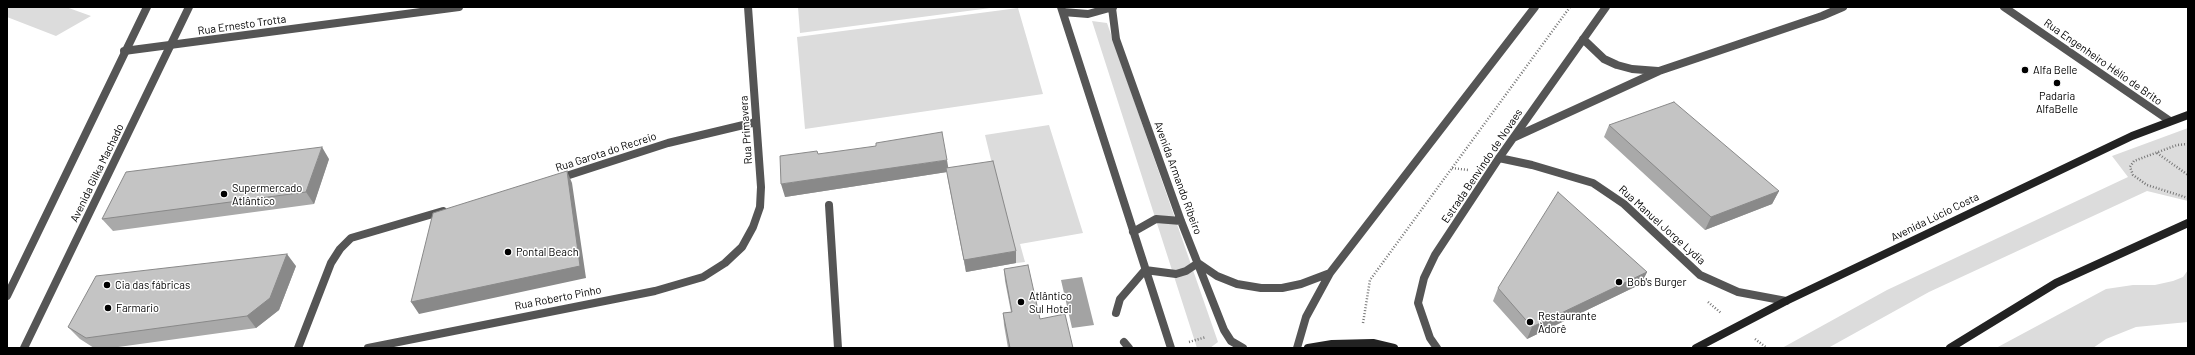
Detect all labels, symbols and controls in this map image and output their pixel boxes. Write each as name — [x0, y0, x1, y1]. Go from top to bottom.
street label: Rua Ernesto Trotta — [197, 12, 287, 38]
street label: Rua Engenheiro Hélio de Brito — [2041, 16, 2165, 108]
place label: Alfa Belle — [2033, 63, 2077, 77]
marker: Alfa Belle — [2020, 65, 2030, 75]
marker: Padaria AlfaBelle — [2052, 78, 2062, 88]
place label: Padaria AlfaBelle — [2036, 89, 2078, 115]
street label: Rua Primavera — [737, 95, 755, 165]
street label: Estrada Benvindo de Novaes — [1439, 106, 1525, 226]
street label: Avenida Armando Ribeiro — [1151, 120, 1205, 236]
street label: Avenida Gilka Machado — [67, 122, 127, 224]
street label: Rua Garota do Recreio — [554, 129, 658, 175]
place label: Supermercado Atlântico — [232, 181, 302, 207]
street label: Rua Manuel Jorge Lydia — [1616, 183, 1708, 267]
marker: Supermercado Atlântico — [219, 189, 229, 199]
street label: Avenida Lúcio Costa — [1889, 190, 1981, 244]
place label: Pontal Beach — [516, 245, 579, 259]
marker: Pontal Beach — [503, 247, 513, 257]
place label: Bob's Burger — [1627, 275, 1686, 289]
marker: Bob's Burger — [1614, 277, 1624, 287]
place label: Cia das fábricas — [115, 278, 190, 292]
marker: Cia das fábricas — [102, 280, 112, 290]
street label: Rua Roberto Pinho — [513, 283, 603, 313]
place label: Atlântico Sul Hotel — [1029, 289, 1072, 315]
marker: Atlântico Sul Hotel — [1016, 297, 1026, 307]
place label: Farmario — [116, 301, 159, 315]
marker: Farmario — [103, 303, 113, 313]
place label: Restaurante Àdorê — [1538, 309, 1596, 335]
marker: Restaurante Àdorê — [1525, 317, 1535, 327]

